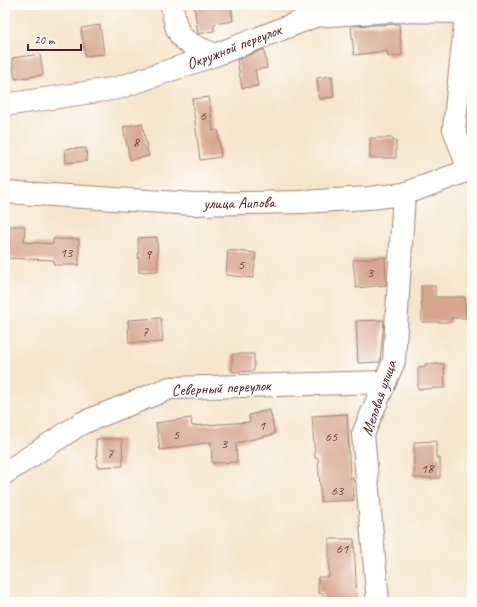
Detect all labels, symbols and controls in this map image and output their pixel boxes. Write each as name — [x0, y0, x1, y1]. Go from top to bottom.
street label: Окружной переулок — [184, 19, 286, 74]
scale bar — [28, 26, 81, 52]
text: 20 m — [34, 32, 56, 48]
house number: 6 — [200, 107, 207, 124]
house number: 8 — [133, 134, 141, 151]
street label: улица Аипова — [202, 192, 276, 214]
house number: 13 — [60, 244, 74, 261]
house number: 9 — [145, 246, 153, 263]
house number: 5 — [238, 256, 245, 273]
house number: 3 — [367, 264, 375, 281]
house number: 7 — [142, 323, 149, 340]
street label: Меловая улица — [357, 357, 402, 438]
street label: Северный переулок — [171, 375, 273, 401]
house number: 1 — [259, 417, 266, 434]
house number: 5 — [173, 426, 180, 443]
house number: 65 — [325, 428, 338, 445]
house number: 3 — [221, 435, 229, 452]
house number: 7 — [107, 445, 114, 462]
house number: 18 — [421, 460, 435, 477]
house number: 63 — [331, 482, 345, 499]
house number: 61 — [336, 540, 349, 557]

